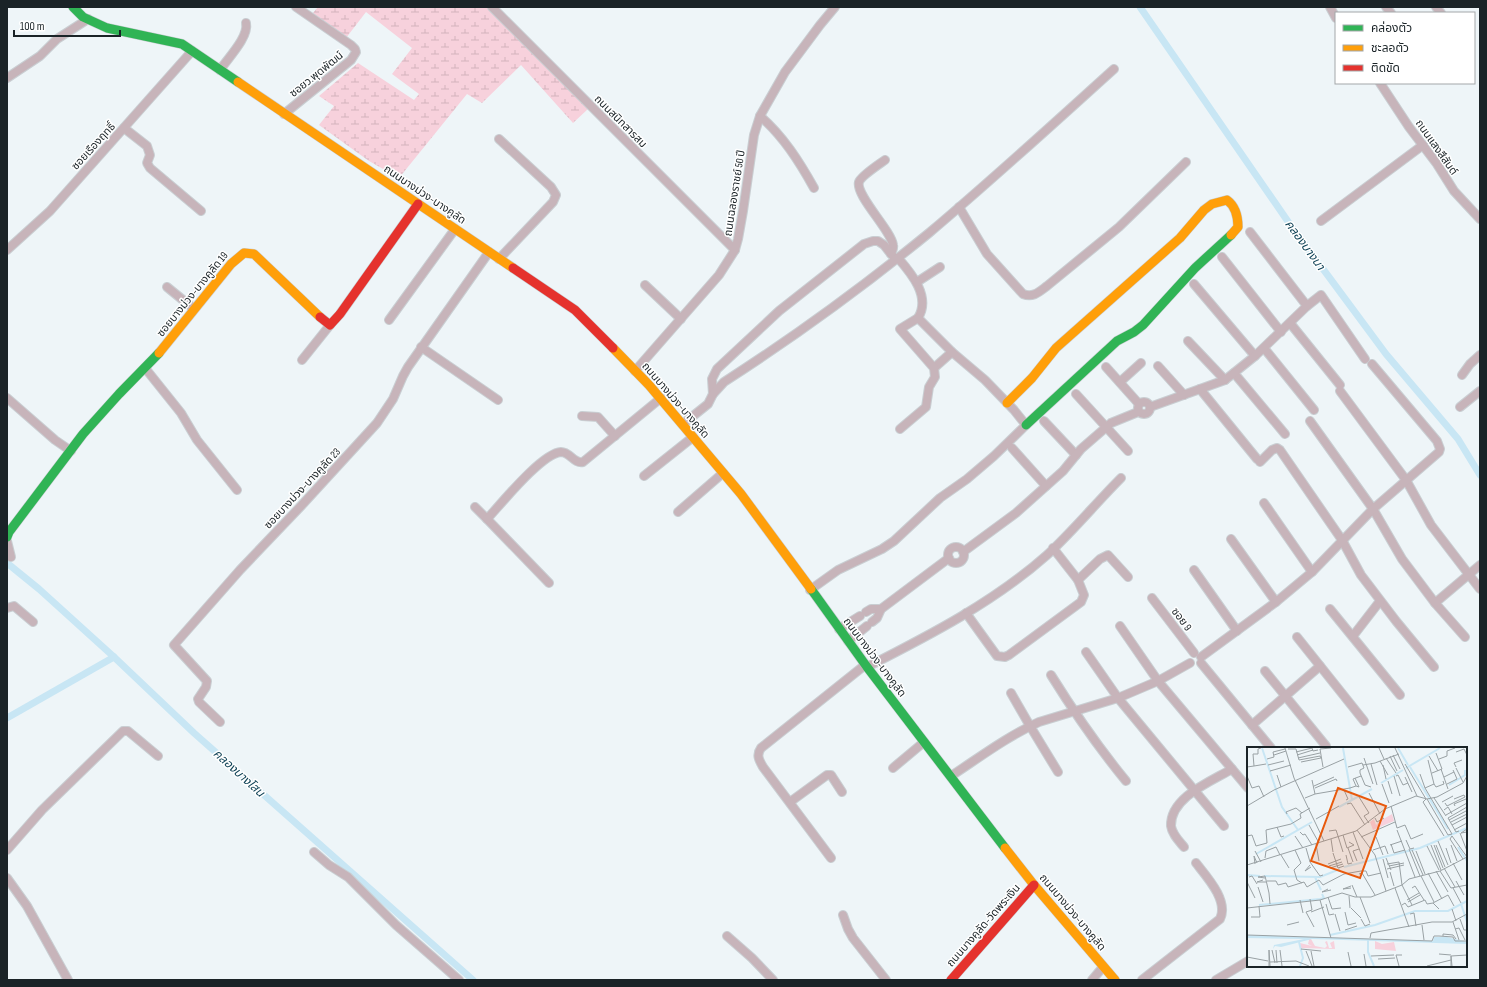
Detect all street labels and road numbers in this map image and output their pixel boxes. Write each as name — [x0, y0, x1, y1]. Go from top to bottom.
street label: ซอยว.พุดพัฒน์ — [287, 49, 346, 100]
street label: ถนนสนิทสารสม — [592, 92, 650, 150]
street label: ถนนแสงสีสันต์ — [1413, 117, 1460, 178]
street label: ซอยเรืองฤทธิ์ — [69, 120, 118, 173]
street label: ถนนฉลองราชย์ 50 ปี — [721, 149, 748, 237]
street label: ถนนบางม่วง-บางคูลัด — [381, 162, 468, 227]
street label: ซอยบางม่วง-บางคูลัด 19 — [154, 249, 231, 339]
street label: ถนนบางม่วง-บางคูลัด — [639, 360, 712, 441]
street label: ซอยบางม่วง-บางคูลัด 23 — [262, 445, 343, 531]
street label: ซอย 9 — [1169, 605, 1195, 634]
street label: ถนนบางม่วง-บางคูลัด — [840, 615, 909, 700]
street label: ถนนบางม่วง-บางคูลัด — [1037, 871, 1108, 953]
street label: ถนนบางคูลัด-วัดพระเงิน — [944, 881, 1023, 969]

